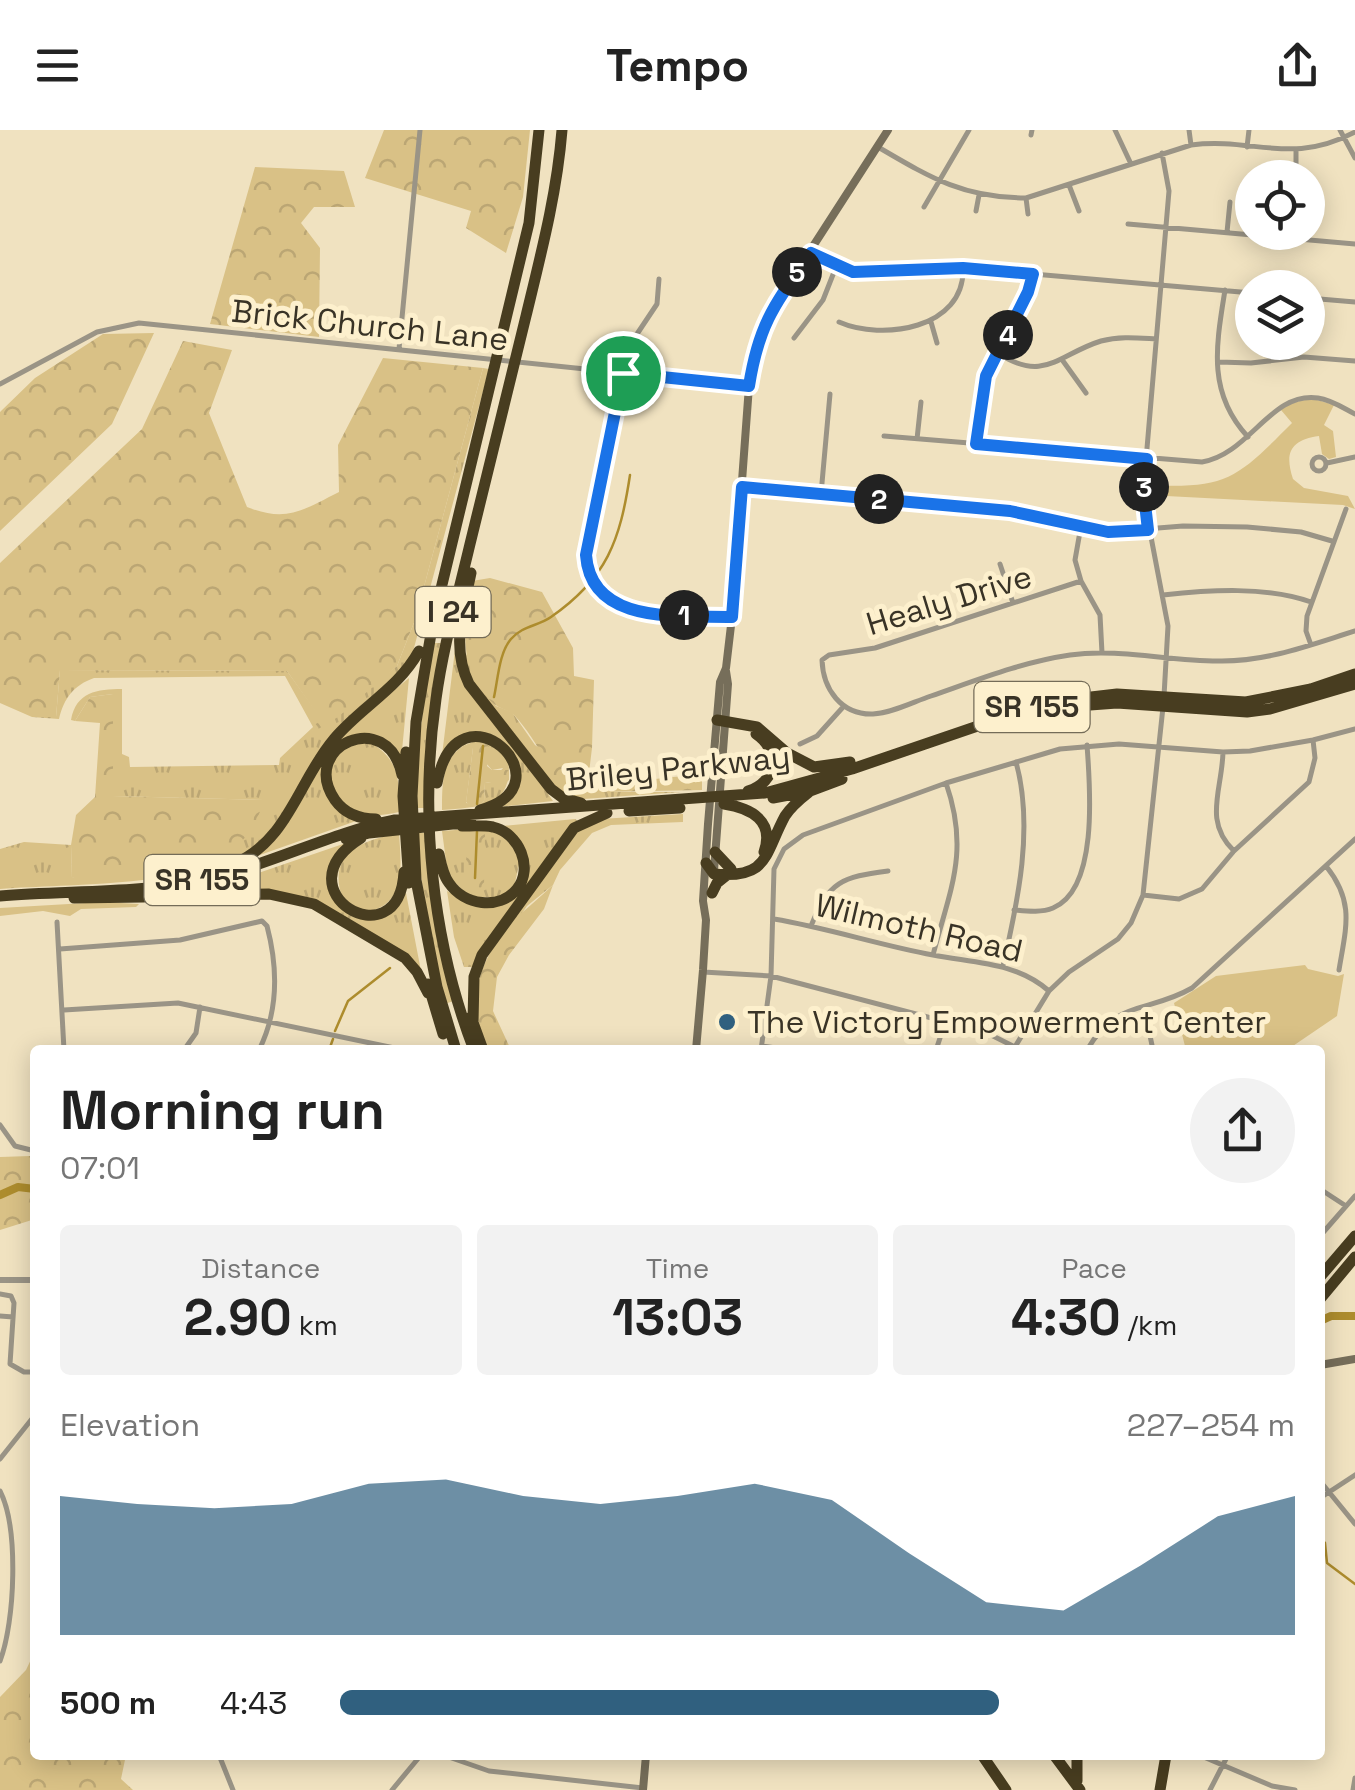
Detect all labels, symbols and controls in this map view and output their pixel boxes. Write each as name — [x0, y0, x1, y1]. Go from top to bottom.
text: Tempo — [606, 37, 749, 94]
icon: menu — [30, 38, 85, 93]
icon: share — [1270, 38, 1325, 93]
map controls — [1235, 160, 1325, 360]
button: locate — [1235, 160, 1325, 250]
pin: 5 — [772, 247, 822, 297]
text: 5 — [789, 254, 805, 290]
button: layers — [1235, 270, 1325, 360]
street label: Brick Church Lane — [230, 291, 510, 359]
pin: 4 — [983, 310, 1033, 360]
text: 4 — [999, 317, 1017, 353]
pin — [581, 331, 666, 416]
icon: arrive — [596, 346, 651, 401]
pin: 3 — [1119, 462, 1169, 512]
text: 3 — [1135, 469, 1153, 505]
pin: 2 — [854, 474, 904, 524]
text: 2 — [871, 481, 887, 517]
street label: Healy Drive — [862, 556, 1036, 644]
road number: I 24 — [416, 587, 490, 637]
pin: 1 — [659, 590, 709, 640]
text: 1 — [678, 597, 690, 633]
road number: SR 155 — [974, 682, 1090, 732]
street label: Briley Parkway — [564, 736, 792, 800]
road number: SR 155 — [144, 855, 260, 905]
street label: Wilmoth Road — [811, 885, 1027, 971]
place label: The Victory Empowerment Center — [747, 1002, 1266, 1042]
marker: The Victory Empowerment Center — [716, 1011, 738, 1033]
text: Morning run — [60, 1075, 385, 1145]
button: share — [1190, 1078, 1295, 1183]
text: 07:01 — [60, 1148, 140, 1188]
text: Distance — [201, 1250, 320, 1286]
text: Time — [646, 1250, 709, 1286]
text: Pace — [1061, 1250, 1127, 1286]
text: 2.90 — [184, 1286, 292, 1350]
text: 13:03 — [612, 1286, 743, 1350]
text: 4:30 — [1011, 1286, 1121, 1350]
text: km — [292, 1307, 338, 1343]
text: /km — [1121, 1307, 1177, 1343]
text: Elevation — [60, 1405, 200, 1445]
text: 227–254 m — [1127, 1405, 1295, 1445]
text: 500 m — [60, 1683, 156, 1723]
text: 4:43 — [220, 1683, 287, 1723]

